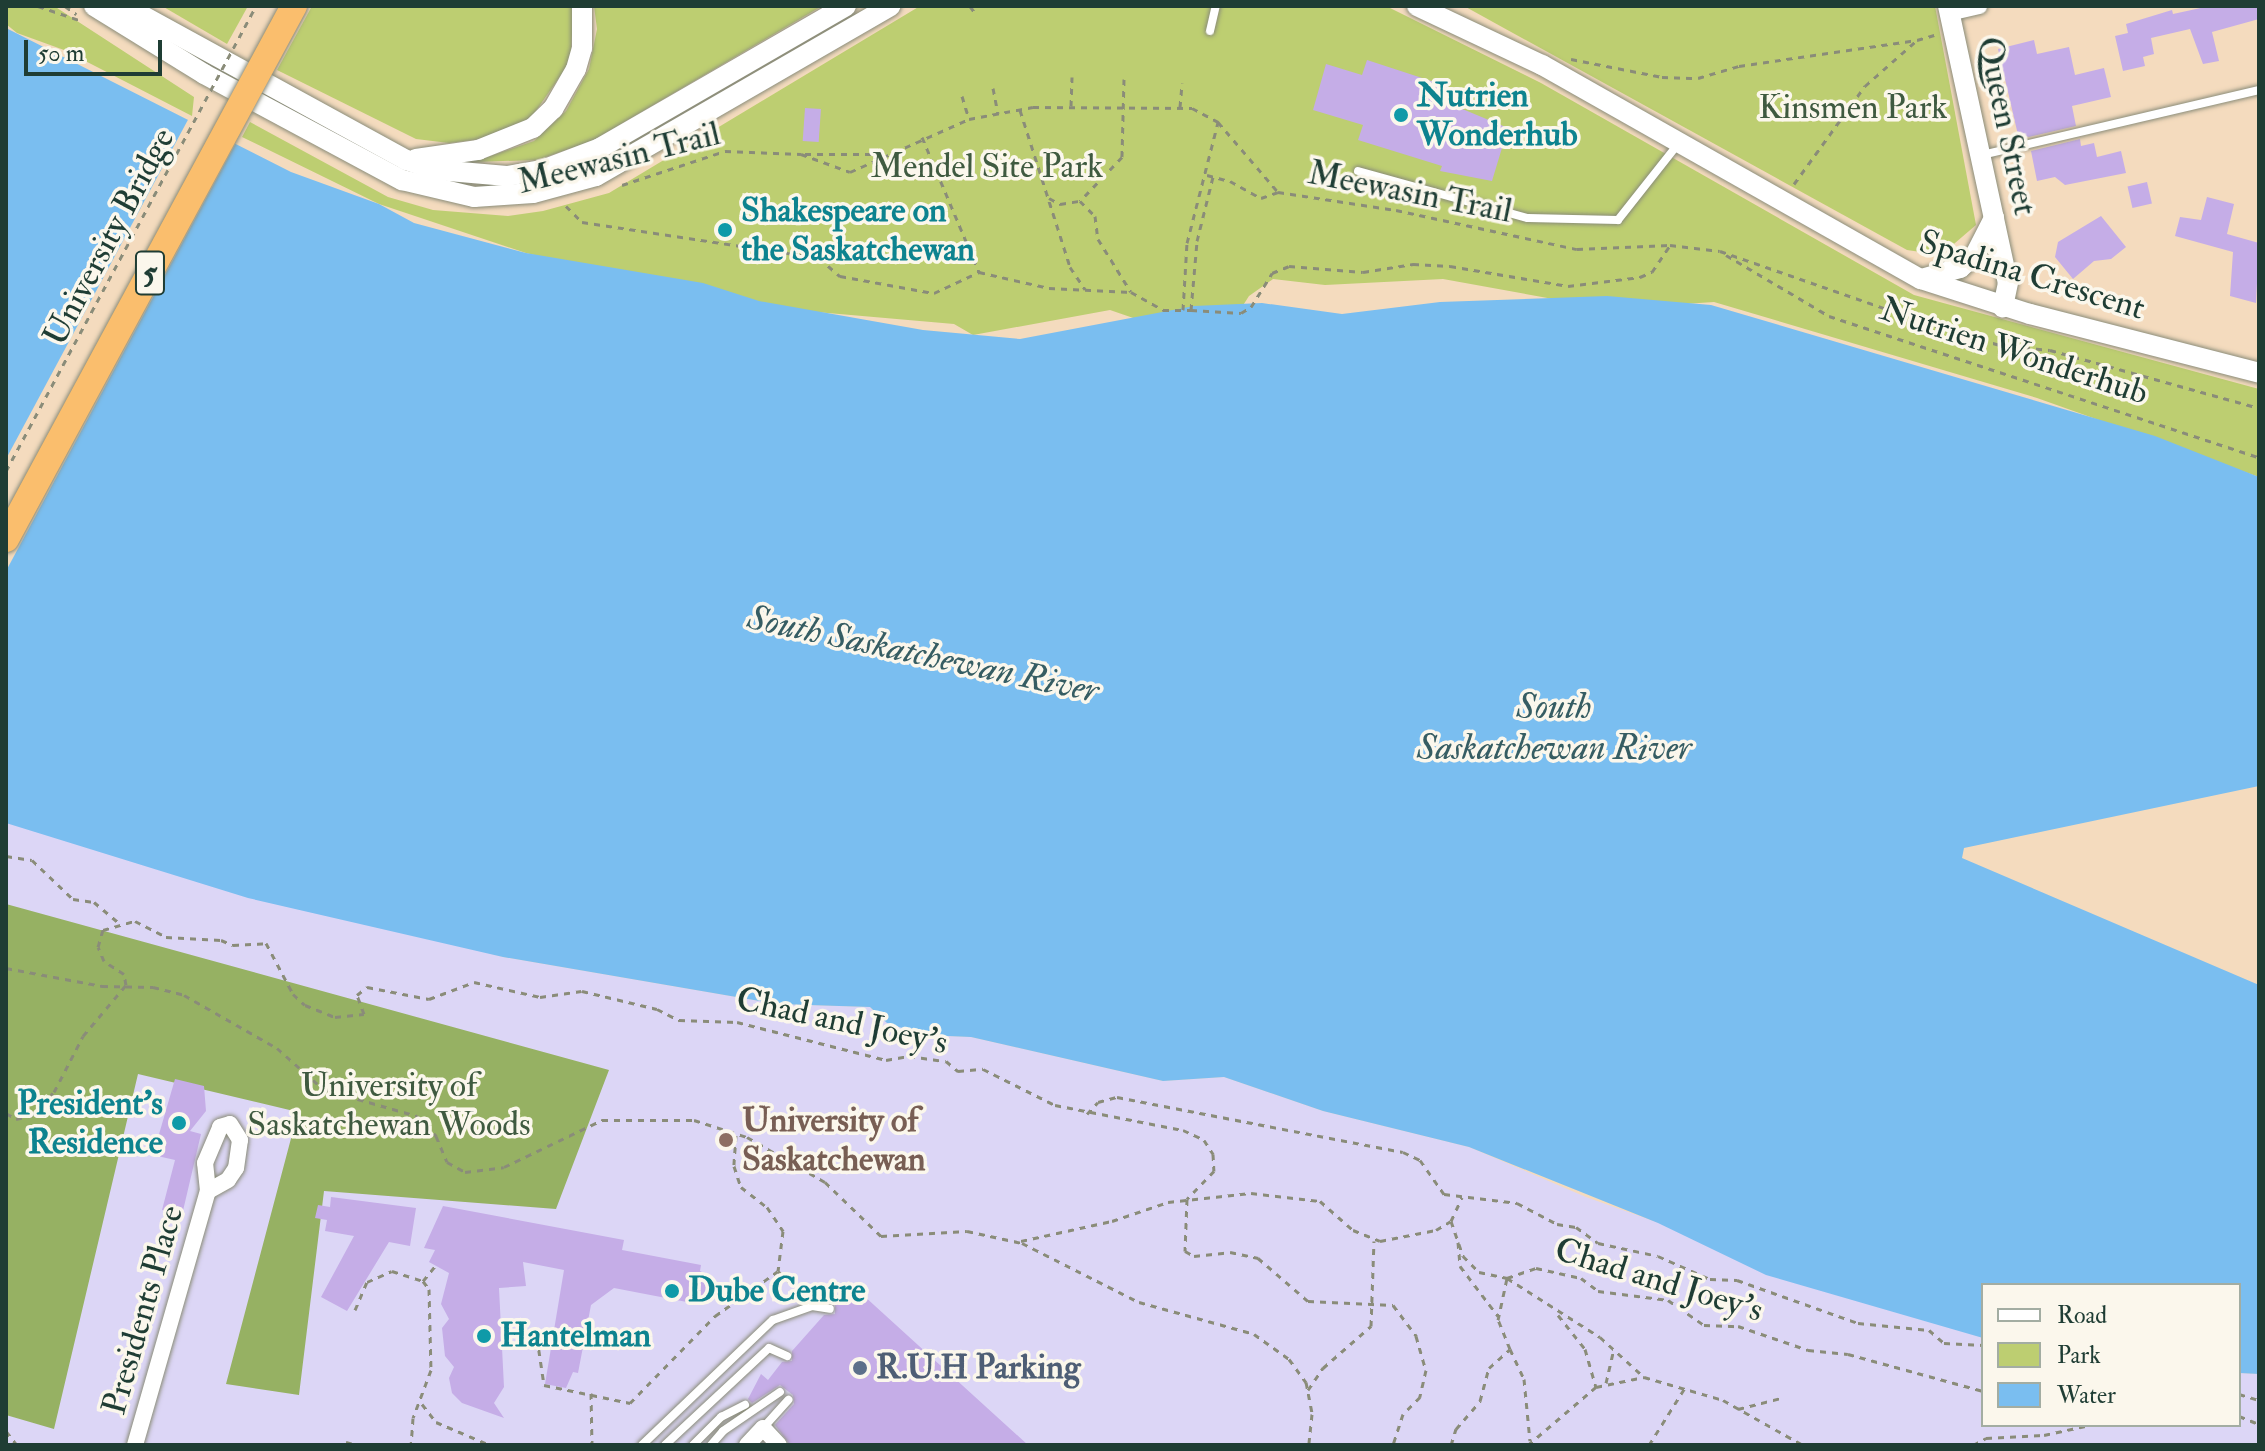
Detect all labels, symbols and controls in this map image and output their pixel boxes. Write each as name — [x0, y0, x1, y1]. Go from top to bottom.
scale bar — [28, 24, 166, 74]
street label: Queen Street — [1968, 33, 2046, 219]
text: 50 m — [38, 38, 84, 69]
place label: Nutrien Wonderhub — [1417, 75, 1578, 154]
park label: Kinsmen Park — [1758, 88, 1948, 128]
marker: Nutrien Wonderhub — [1392, 106, 1410, 124]
street label: Meewasin Trail — [514, 113, 724, 203]
street label: University Bridge — [35, 121, 183, 353]
park label: Mendel Site Park — [871, 147, 1103, 187]
street label: Meewasin Trail — [1305, 152, 1515, 232]
place label: Shakespeare on the Saskatchewan — [741, 190, 975, 270]
marker: Shakespeare on the Saskatchewan — [716, 221, 734, 239]
street label: Spadina Crescent — [1914, 221, 2150, 329]
road number: 5 — [134, 245, 166, 301]
street label: Nutrien Wonderhub — [1875, 288, 2153, 414]
water label: South Saskatchewan River — [744, 596, 1102, 712]
water label: South Saskatchewan River — [1417, 684, 1691, 769]
street label: Chad and Joey's — [733, 979, 951, 1063]
park label: University of Saskatchewan Woods — [247, 1065, 531, 1144]
place label: President's Residence — [17, 1083, 163, 1162]
place label: University of Saskatchewan — [742, 1100, 926, 1180]
marker: President's Residence — [170, 1114, 188, 1132]
marker: University of Saskatchewan — [717, 1131, 735, 1149]
street label: Presidents Place — [94, 1201, 192, 1419]
street label: Chad and Joey's — [1550, 1229, 1768, 1331]
place label: Dube Centre — [688, 1271, 865, 1311]
marker: Dube Centre — [663, 1282, 681, 1300]
legend — [1981, 1283, 2241, 1427]
text: Road — [2057, 1300, 2107, 1331]
place label: Hantelman — [500, 1316, 651, 1356]
marker: Hantelman — [475, 1327, 493, 1345]
text: Park — [2057, 1340, 2101, 1371]
place label: R.U.H Parking — [876, 1348, 1080, 1388]
marker: R.U.H Parking — [851, 1359, 869, 1377]
text: Water — [2057, 1380, 2116, 1411]

